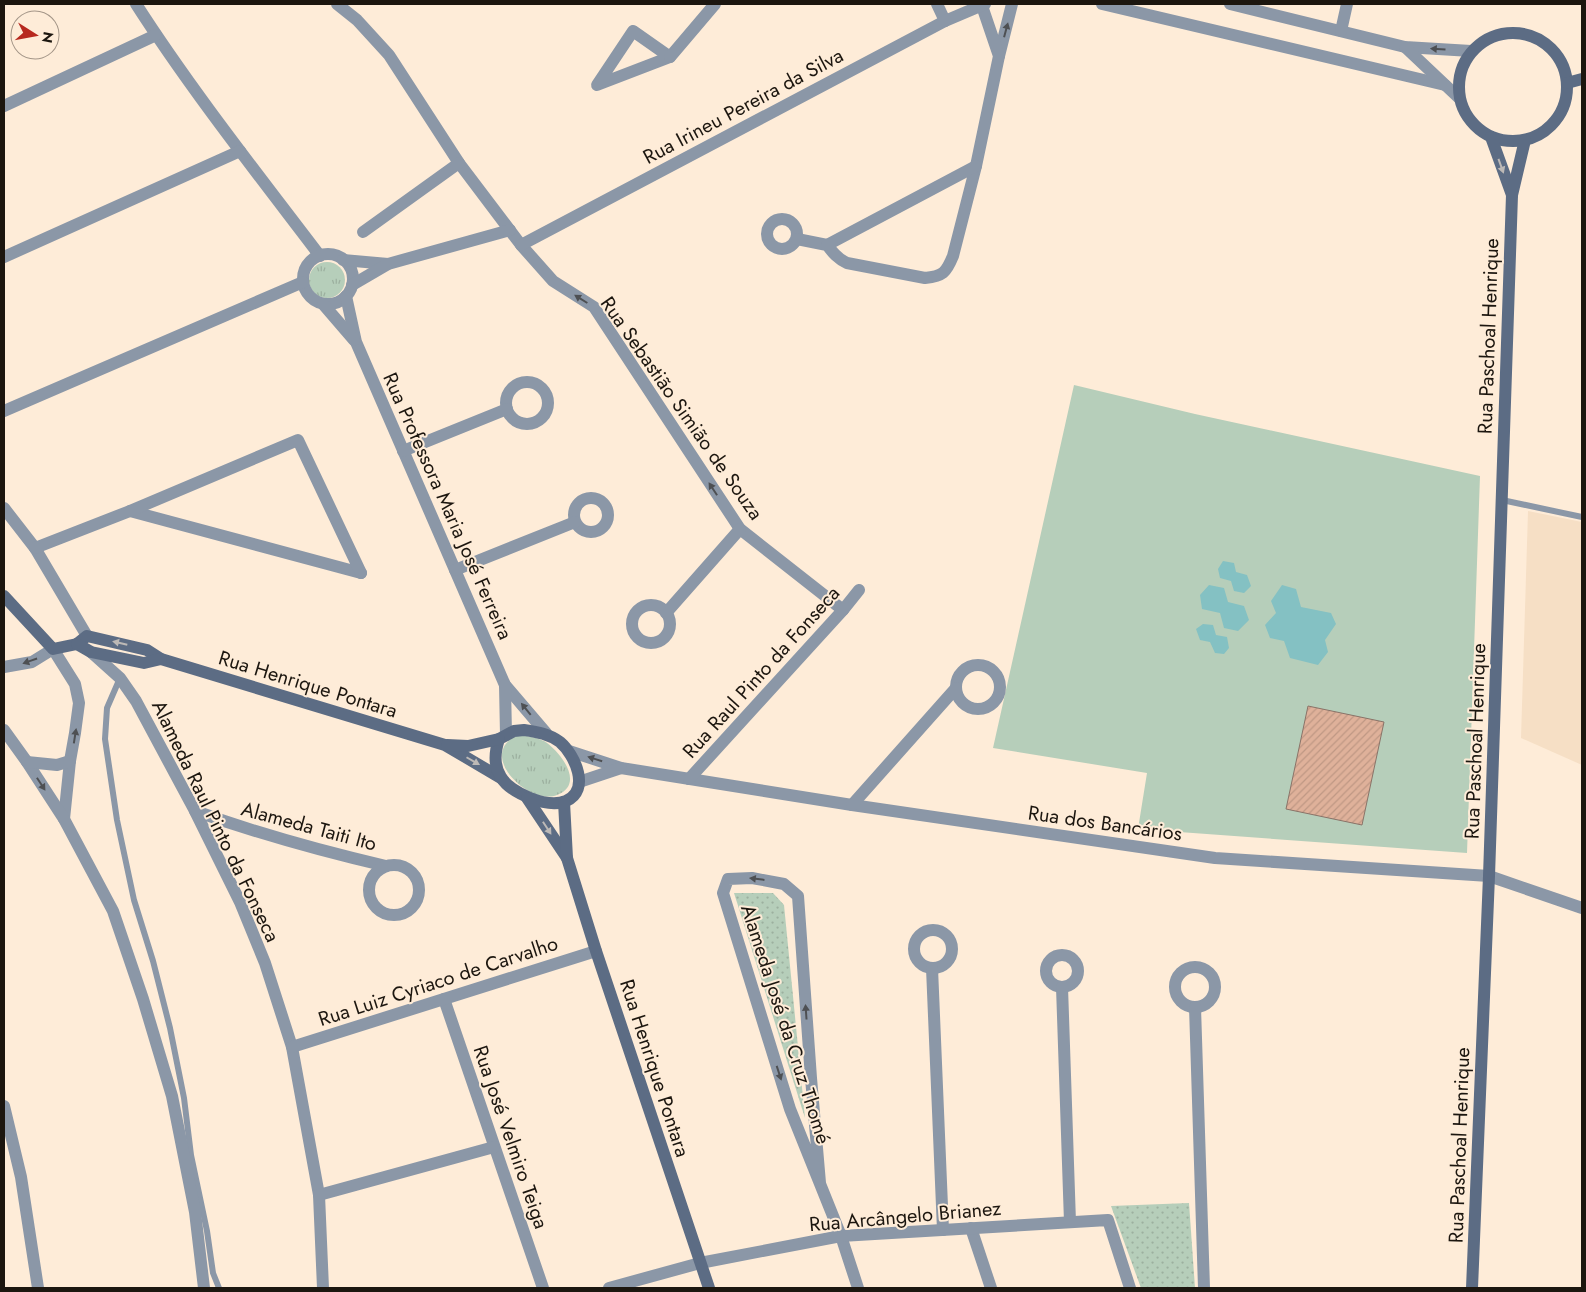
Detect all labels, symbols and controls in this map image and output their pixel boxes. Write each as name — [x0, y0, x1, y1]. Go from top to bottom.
north arrow — [10, 10, 60, 60]
one-way arrow — [1002, 22, 1010, 37]
text: N — [37, 30, 59, 45]
street label: Rua Irineu Pereira da Silva — [638, 41, 848, 172]
one-way arrow — [1430, 45, 1446, 53]
one-way arrow — [1497, 159, 1505, 174]
street label: Rua Paschoal Henrique — [1471, 238, 1506, 434]
street label: Rua Sebastião Simião de Souza — [593, 291, 770, 526]
one-way arrow — [575, 294, 588, 304]
street label: Rua Professora Maria José Ferreira — [375, 368, 520, 644]
one-way arrow — [709, 482, 718, 495]
street label: Rua Raul Pinto da Fonseca — [676, 580, 847, 765]
one-way arrow — [112, 639, 127, 647]
street label: Rua Paschoal Henrique — [1458, 643, 1493, 839]
street label: Rua Henrique Pontara — [215, 644, 401, 725]
one-way arrow — [22, 658, 37, 666]
street label: Alameda Raul Pinto da Fonseca — [144, 695, 287, 947]
one-way arrow — [520, 703, 531, 716]
one-way arrow — [71, 727, 79, 743]
one-way arrow — [587, 755, 602, 763]
one-way arrow — [466, 757, 479, 766]
one-way arrow — [37, 778, 46, 791]
street label: Alameda Taiti Ito — [238, 794, 380, 859]
street label: Rua dos Bancários — [1026, 798, 1184, 849]
one-way arrow — [542, 821, 552, 835]
one-way arrow — [749, 875, 765, 883]
street label: Alameda José da Cruz Thomé — [733, 901, 838, 1148]
street label: Rua Luiz Cyriaco de Carvalho — [315, 929, 562, 1034]
street label: Rua Henrique Pontara — [612, 976, 697, 1161]
one-way arrow — [802, 1004, 810, 1020]
street label: Rua José Velmiro Teiga — [466, 1042, 555, 1233]
street label: Rua Paschoal Henrique — [1442, 1047, 1477, 1243]
one-way arrow — [775, 1066, 783, 1081]
street label: Rua Arcângelo Brianez — [808, 1194, 1002, 1239]

